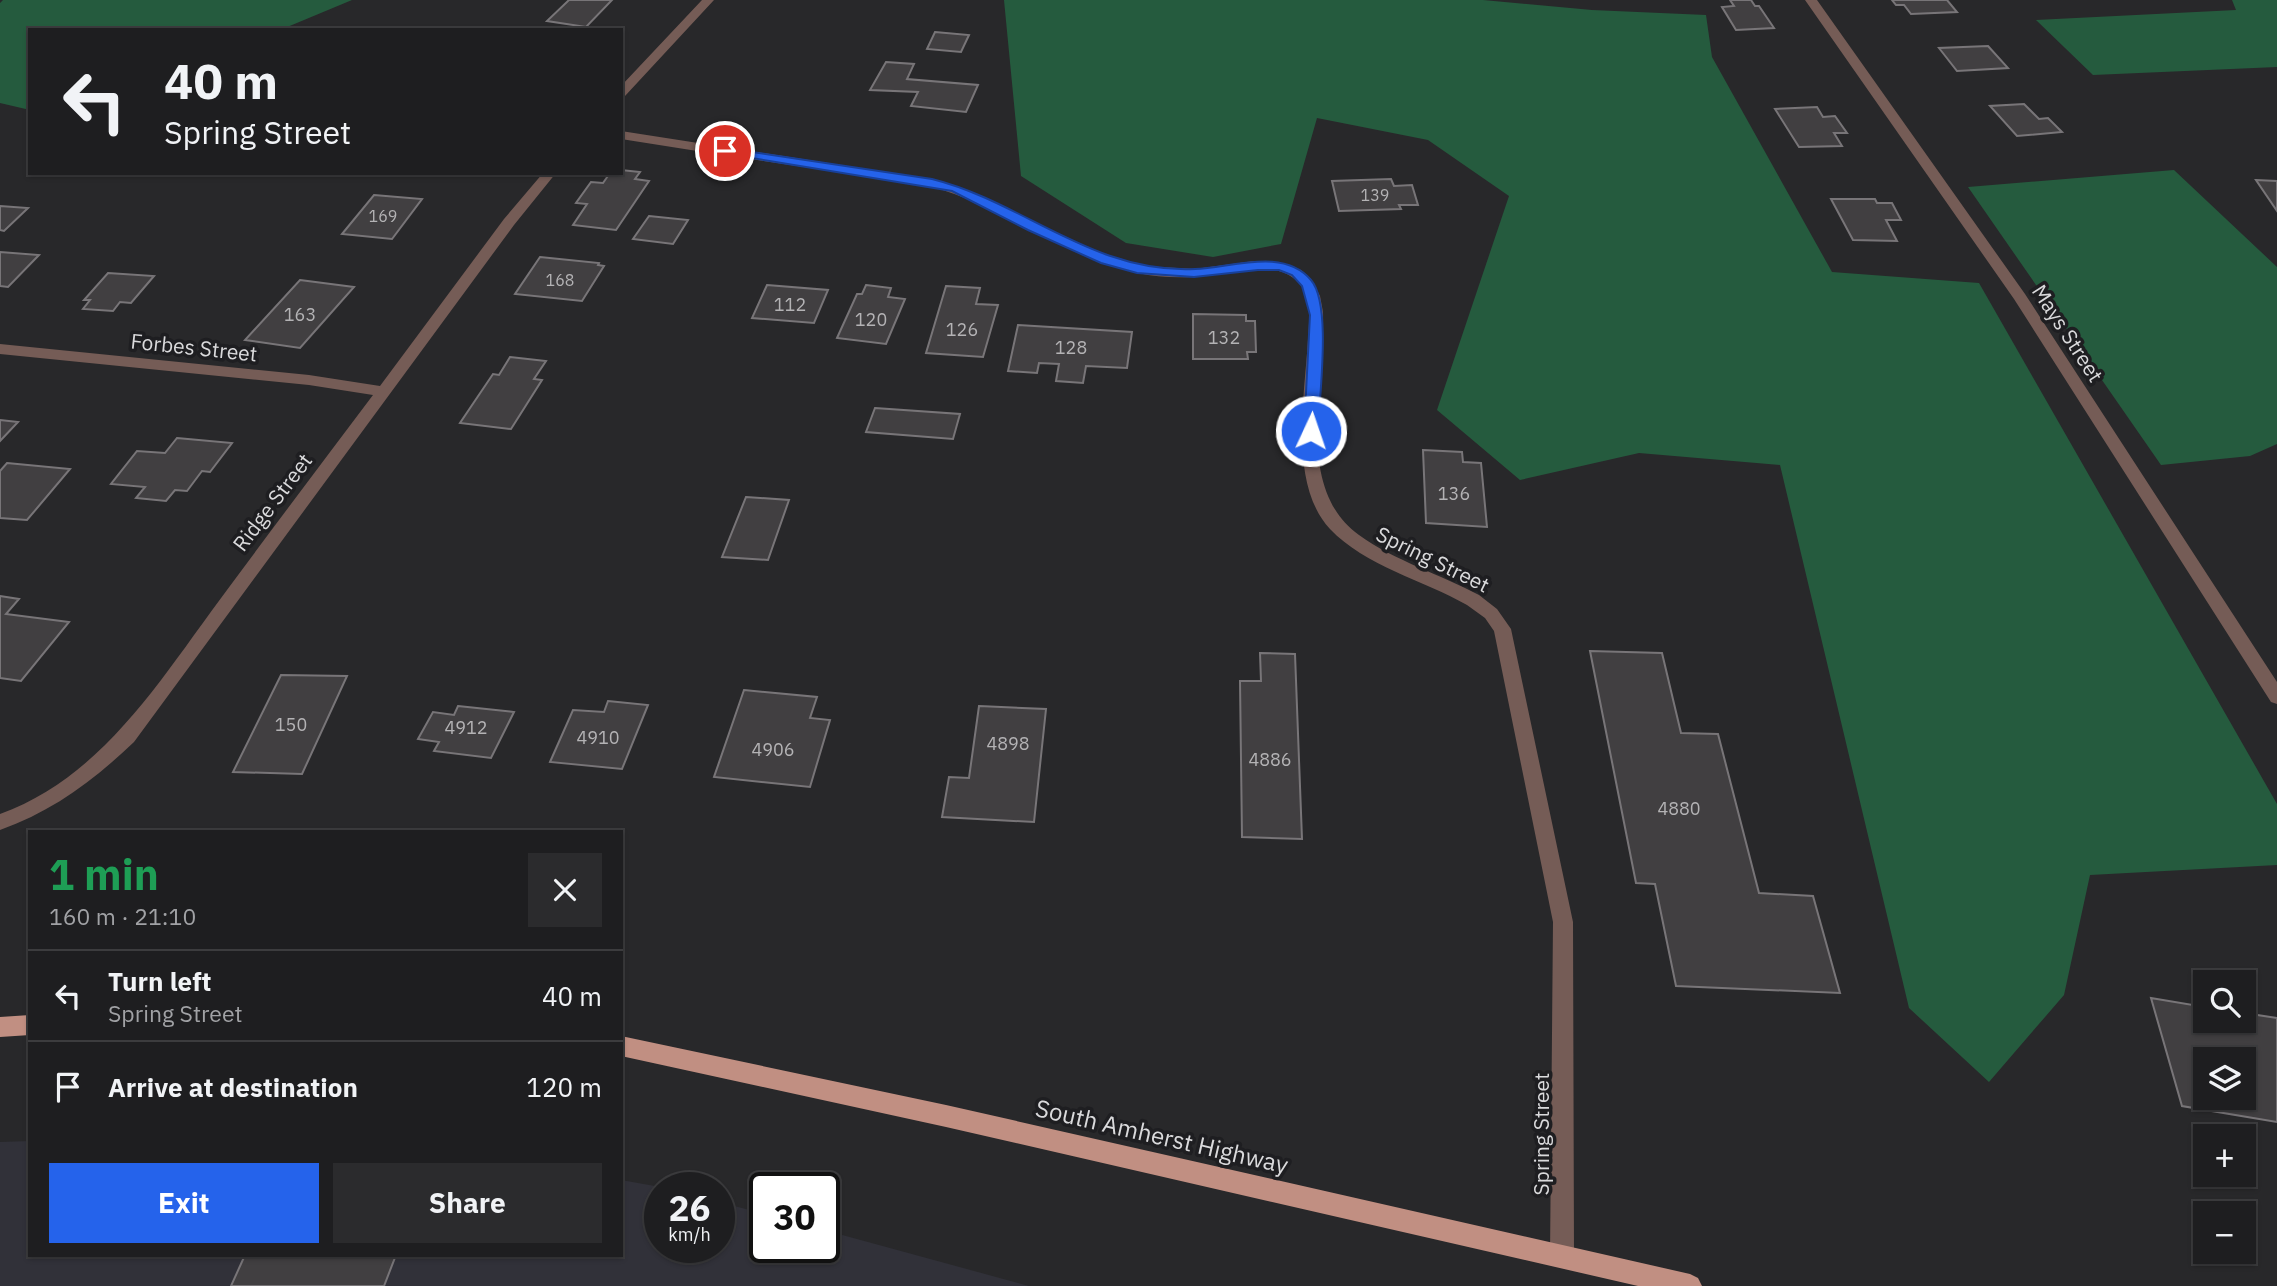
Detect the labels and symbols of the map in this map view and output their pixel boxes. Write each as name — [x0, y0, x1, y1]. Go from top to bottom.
pin — [695, 121, 755, 181]
house number: 139 — [1361, 185, 1389, 205]
house number: 169 — [369, 206, 397, 226]
house number: 168 — [546, 270, 574, 290]
street label: Mays Street — [2026, 279, 2110, 387]
house number: 112 — [774, 293, 806, 316]
house number: 163 — [284, 303, 316, 326]
house number: 120 — [855, 308, 887, 331]
house number: 126 — [946, 318, 978, 341]
street label: Forbes Street — [129, 326, 259, 368]
house number: 132 — [1208, 326, 1240, 349]
house number: 128 — [1055, 336, 1087, 359]
position arrow — [1274, 394, 1348, 468]
street label: Ridge Street — [226, 447, 318, 557]
house number: 136 — [1438, 482, 1470, 505]
street label: Spring Street — [1372, 519, 1494, 599]
house number: 150 — [275, 713, 307, 736]
house number: 4912 — [444, 716, 488, 739]
house number: 4910 — [576, 726, 620, 749]
house number: 4898 — [986, 732, 1030, 755]
house number: 4906 — [751, 738, 795, 761]
house number: 4886 — [1248, 748, 1292, 771]
house number: 4880 — [1657, 797, 1701, 820]
street label: Spring Street — [1527, 1073, 1555, 1195]
street label: South Amherst Highway — [1033, 1091, 1291, 1181]
speed limit sign: 30 — [749, 1172, 840, 1263]

